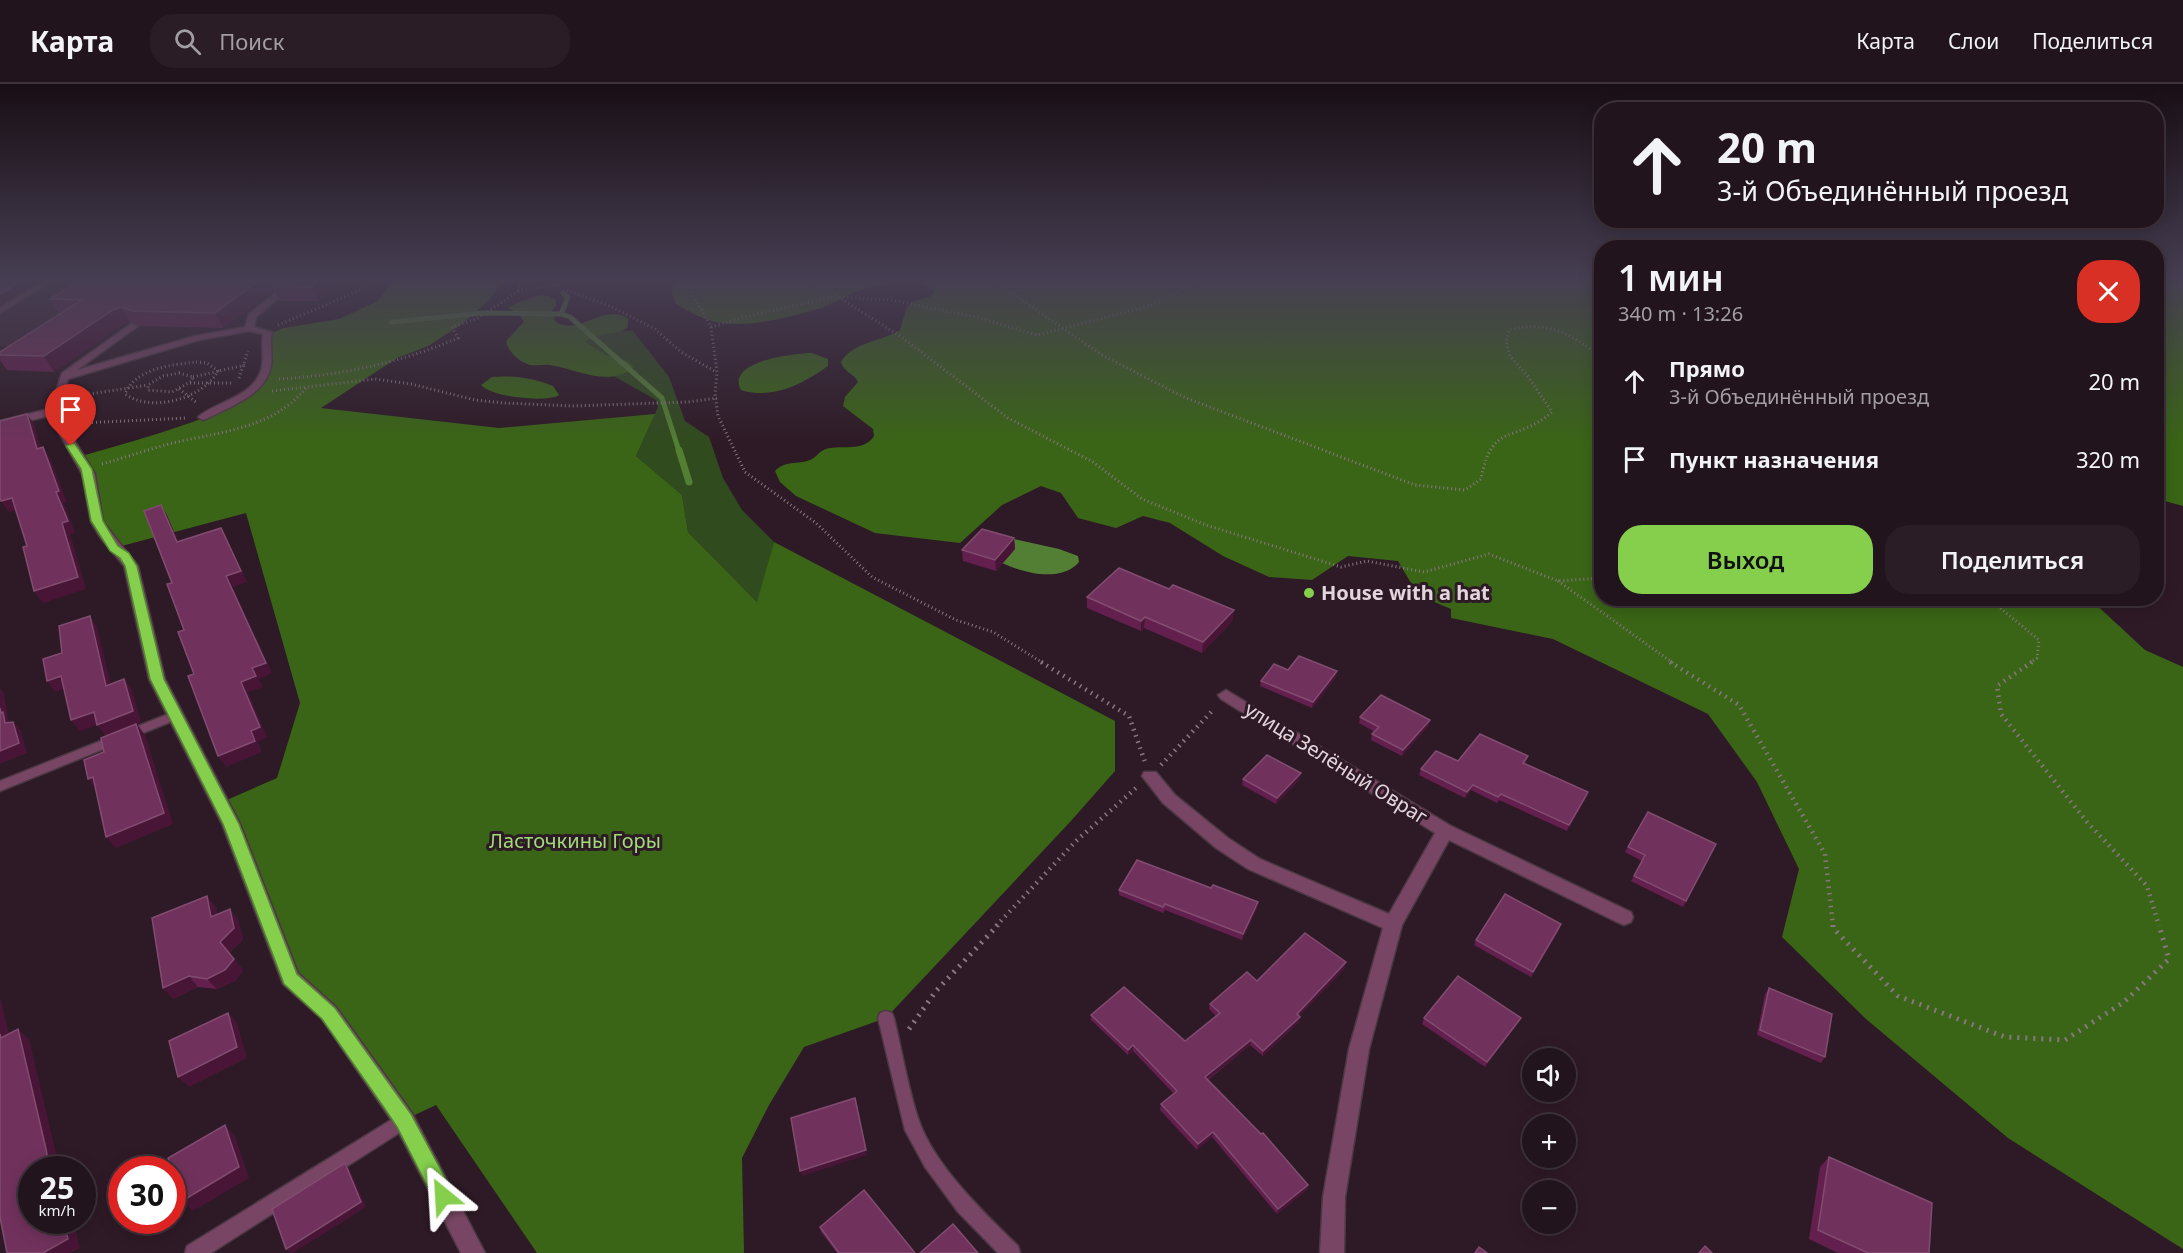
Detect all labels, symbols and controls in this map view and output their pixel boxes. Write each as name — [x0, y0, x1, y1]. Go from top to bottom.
search box — [150, 14, 570, 68]
text: Карта — [30, 22, 114, 60]
icon: search — [171, 25, 204, 58]
text: Поиск — [219, 26, 285, 56]
text: Карта — [1856, 27, 1915, 55]
text: Слои — [1948, 27, 1999, 55]
text: Поделиться — [2032, 27, 2153, 55]
text: 20 m — [1717, 118, 1817, 175]
icon: ahead — [1618, 126, 1696, 204]
text: 3-й Объединённый проезд — [1717, 172, 2068, 209]
text: 1 мин — [1618, 253, 1724, 302]
button: close — [2077, 260, 2140, 323]
text: 340 m · 13:26 — [1618, 300, 1743, 327]
text: Прямо — [1669, 353, 1745, 383]
icon: ahead — [1618, 365, 1651, 398]
text: 20 m — [2089, 366, 2140, 396]
text: 3-й Объединённый проезд — [1669, 383, 1929, 410]
pin — [45, 384, 96, 446]
icon: arrive — [54, 393, 87, 426]
icon: arrive — [1618, 443, 1651, 476]
text: Пункт назначения — [1669, 444, 1879, 474]
text: 320 m — [2076, 444, 2140, 474]
button: Выход — [1618, 525, 1873, 594]
button: Поделиться — [1885, 525, 2140, 594]
place label: House with a hat — [1321, 579, 1490, 606]
marker: House with a hat — [1302, 586, 1316, 600]
street label: улица Зелёный Овраг — [1240, 695, 1433, 830]
park label: Ласточкины Горы — [489, 827, 661, 854]
map controls — [1522, 1048, 1576, 1234]
button: sound — [1522, 1048, 1576, 1102]
button: + — [1522, 1114, 1576, 1168]
speed limit sign: 30 — [108, 1156, 186, 1234]
position arrow — [411, 1164, 475, 1228]
text: 25 — [40, 1167, 74, 1208]
button: − — [1522, 1180, 1576, 1234]
text: km/h — [39, 1200, 75, 1220]

